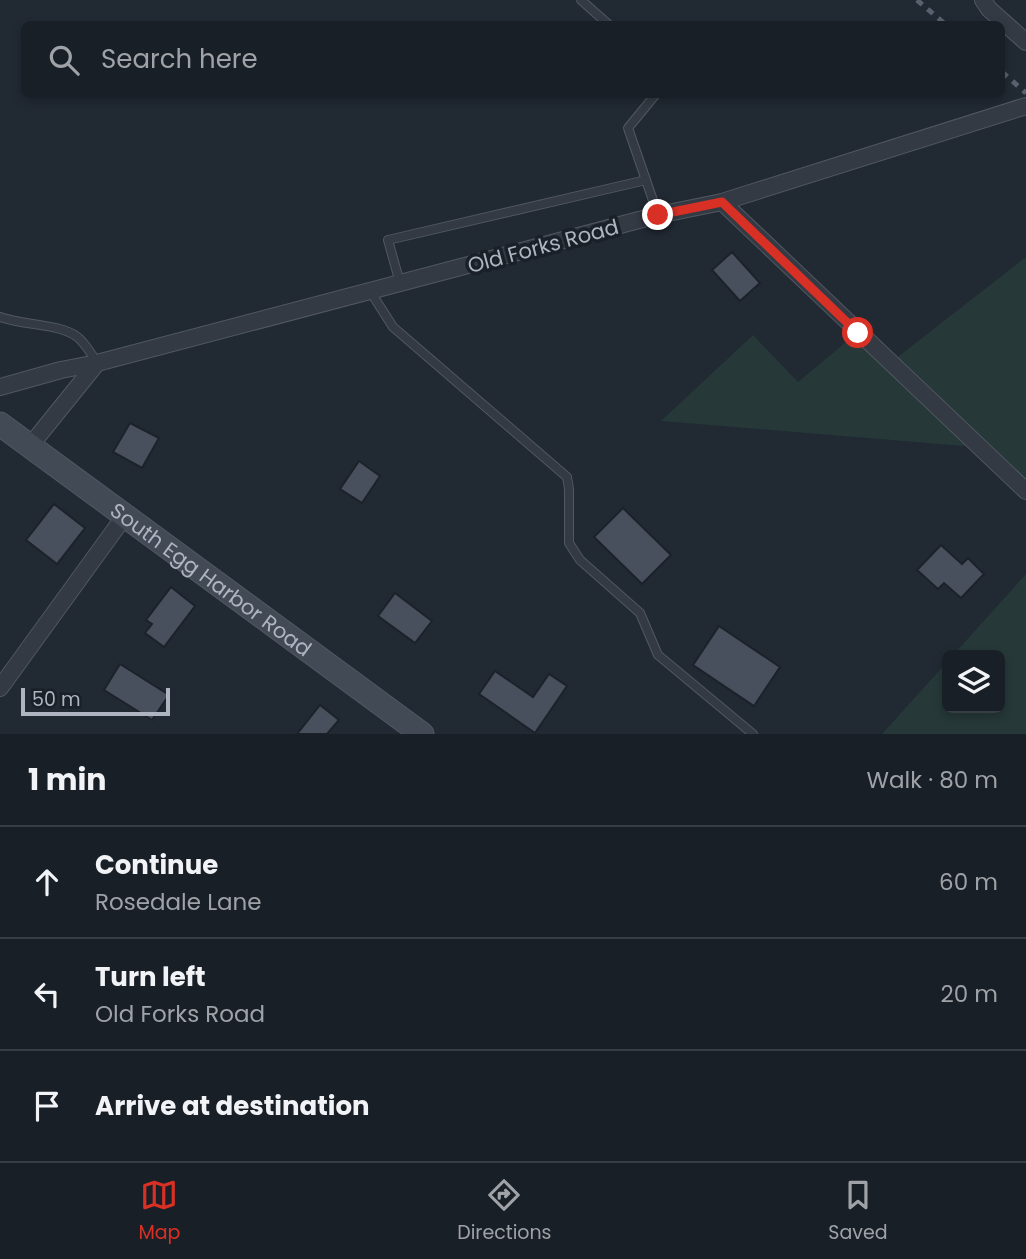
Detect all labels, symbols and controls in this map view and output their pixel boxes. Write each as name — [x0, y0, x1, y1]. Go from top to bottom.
search box — [21, 21, 1005, 98]
icon: search — [45, 41, 83, 79]
text: Search here — [101, 41, 258, 77]
route end — [642, 199, 673, 230]
street label: Old Forks Road — [464, 212, 622, 280]
route start — [842, 317, 873, 348]
street label: South Egg Harbor Road — [105, 495, 318, 663]
map controls — [942, 650, 1005, 713]
button: layers — [942, 650, 1005, 713]
scale bar — [21, 685, 170, 717]
text: 50 m — [32, 686, 81, 713]
text: 1 min — [28, 758, 106, 801]
text: Walk · 80 m — [867, 764, 998, 796]
text: Continue — [95, 847, 218, 883]
icon: ahead — [28, 863, 66, 901]
text: 60 m — [939, 866, 998, 898]
text: Rosedale Lane — [95, 886, 262, 918]
text: Turn left — [95, 959, 206, 995]
icon: left — [28, 975, 66, 1013]
text: 20 m — [940, 978, 998, 1010]
text: Old Forks Road — [95, 998, 265, 1030]
icon: arrive — [28, 1087, 66, 1125]
text: Arrive at destination — [95, 1088, 370, 1124]
tab: Map — [138, 1176, 180, 1247]
tab: Directions — [457, 1176, 552, 1247]
tab: Saved — [828, 1176, 888, 1247]

